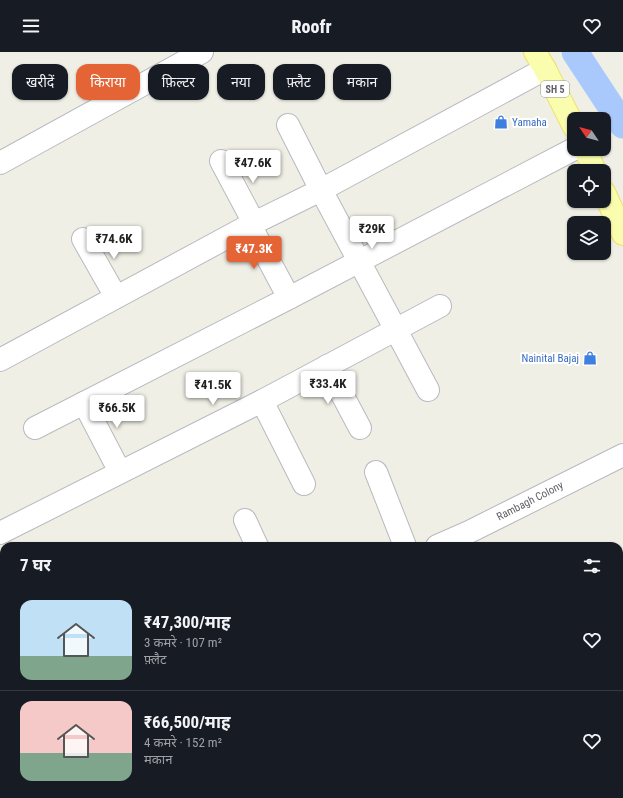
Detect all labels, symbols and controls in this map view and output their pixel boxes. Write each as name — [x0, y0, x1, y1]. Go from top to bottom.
icon: menu — [20, 15, 42, 37]
icon: heart — [581, 15, 603, 37]
text: Roofr — [292, 16, 331, 37]
chip: खरीदें — [12, 64, 68, 100]
chip: किराया — [76, 64, 140, 100]
chip: फ़िल्टर — [148, 64, 209, 100]
chip: नया — [217, 64, 265, 100]
chip: फ़्लैट — [273, 64, 325, 100]
chip: मकान — [333, 64, 391, 100]
road number: SH 5 — [541, 81, 569, 97]
north arrow — [567, 112, 611, 156]
map controls — [567, 112, 611, 260]
shop icon: Yamaha — [493, 114, 509, 130]
place label: Yamaha — [512, 116, 547, 129]
pin: ₹47.6K — [220, 150, 286, 184]
text: ₹47.6K — [235, 155, 271, 170]
button: locate — [567, 164, 611, 208]
pin: ₹29K — [348, 216, 396, 250]
button: layers — [567, 216, 611, 260]
text: ₹29K — [359, 221, 385, 236]
pin: ₹74.6K — [81, 226, 147, 260]
text: ₹74.6K — [96, 231, 132, 246]
pin: ₹47.3K — [221, 236, 287, 270]
text: ₹47.3K — [236, 241, 272, 256]
shop icon: Nainital Bajaj — [582, 350, 598, 366]
place label: Nainital Bajaj — [521, 352, 579, 365]
pin: ₹33.4K — [295, 371, 361, 405]
pin: ₹41.5K — [180, 372, 246, 406]
text: ₹33.4K — [310, 376, 346, 391]
text: ₹41.5K — [195, 377, 231, 392]
pin: ₹66.5K — [84, 395, 150, 429]
text: ₹66.5K — [99, 400, 135, 415]
street label: Rambagh Colony — [494, 478, 566, 523]
text: 7 घर — [20, 555, 51, 575]
icon: filters — [581, 555, 603, 577]
text: ₹47,300/माह — [144, 612, 231, 632]
icon: home — [52, 616, 100, 664]
icon: heart — [581, 629, 603, 651]
text: 3 कमरे · 107 m² — [144, 635, 222, 650]
text: फ़्लैट — [144, 652, 167, 667]
text: ₹66,500/माह — [144, 712, 231, 732]
icon: home — [52, 717, 100, 765]
icon: heart — [581, 730, 603, 752]
text: 4 कमरे · 152 m² — [144, 735, 222, 750]
text: मकान — [144, 752, 172, 767]

